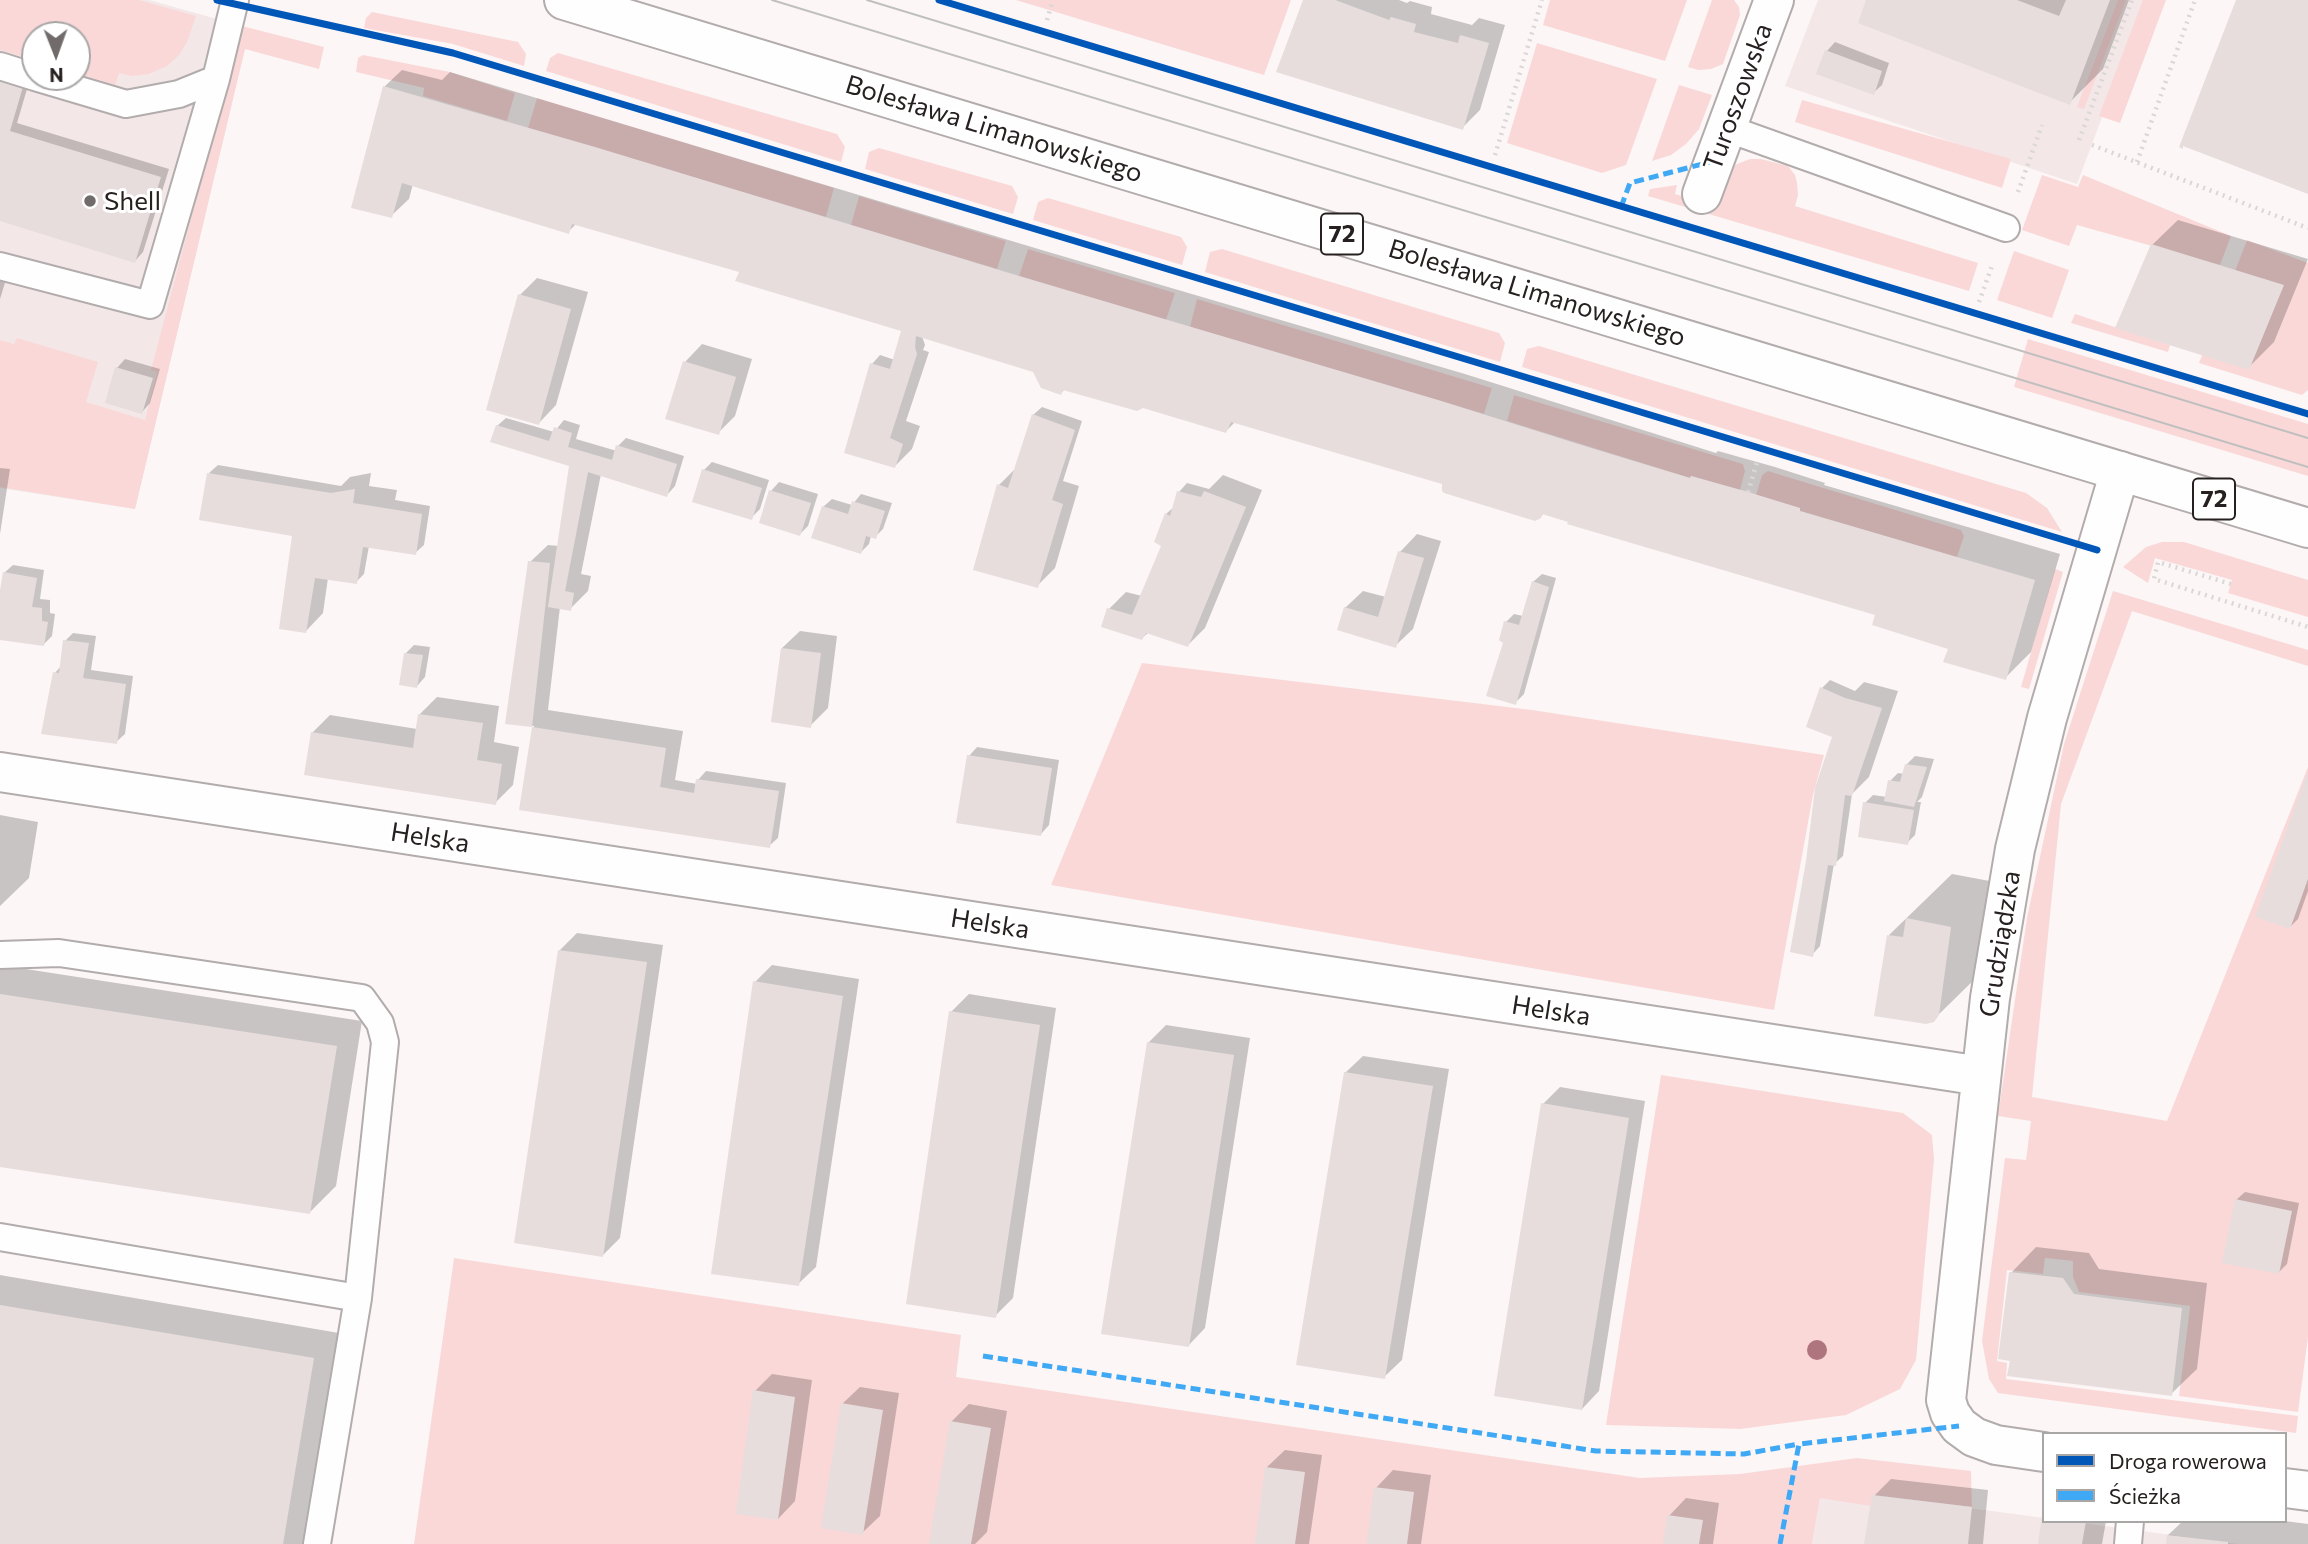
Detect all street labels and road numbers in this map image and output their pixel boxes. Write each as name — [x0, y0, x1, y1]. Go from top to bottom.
street label: Turoszowska — [1697, 19, 1779, 175]
street label: Bolesława Limanowskiego — [842, 69, 1146, 189]
road number: 72 — [1321, 214, 1363, 255]
street label: Bolesława Limanowskiego — [1385, 233, 1689, 353]
road number: 72 — [2193, 478, 2235, 520]
street label: Helska — [388, 816, 472, 860]
street label: Grudziądzka — [1973, 869, 2027, 1019]
street label: Helska — [948, 902, 1032, 946]
street label: Helska — [1509, 989, 1593, 1033]

